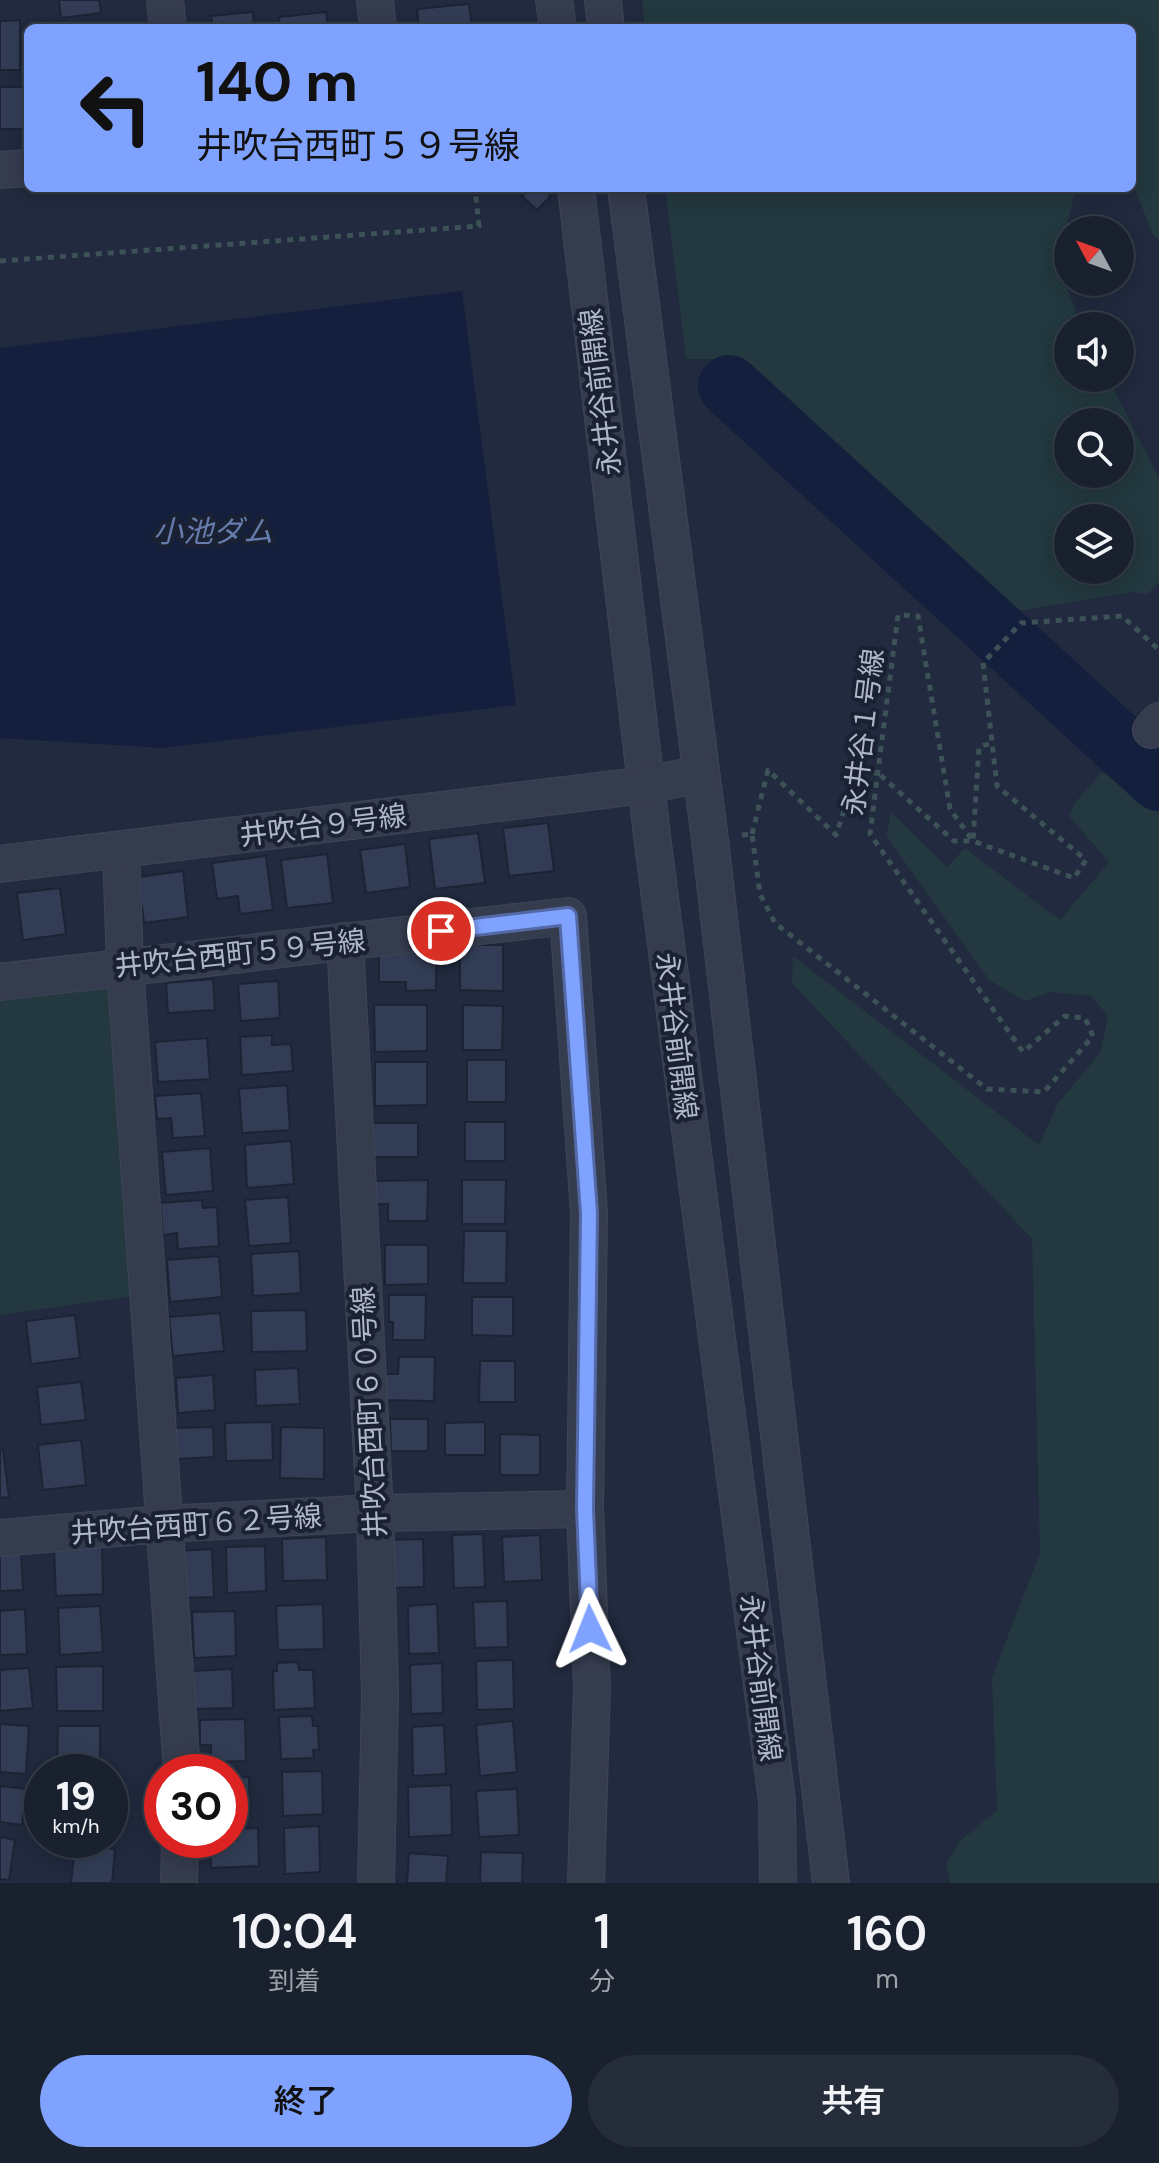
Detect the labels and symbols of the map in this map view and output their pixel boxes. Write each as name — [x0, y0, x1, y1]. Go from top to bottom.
north arrow — [1054, 216, 1134, 296]
street label: 永井谷前開線 — [572, 306, 629, 478]
water label: 小池ダム — [153, 512, 273, 551]
street label: 永井谷１号線 — [835, 646, 892, 818]
street label: 井吹台９号線 — [237, 797, 409, 854]
pin — [407, 897, 475, 965]
street label: 井吹台西町５９号線 — [113, 922, 367, 985]
street label: 永井谷前開線 — [648, 950, 705, 1122]
street label: 井吹台西町６０号線 — [344, 1285, 395, 1539]
street label: 井吹台西町６２号線 — [69, 1497, 323, 1552]
position arrow — [548, 1587, 632, 1671]
street label: 永井谷前開線 — [732, 1592, 789, 1764]
speed limit sign: 30 — [144, 1754, 248, 1858]

